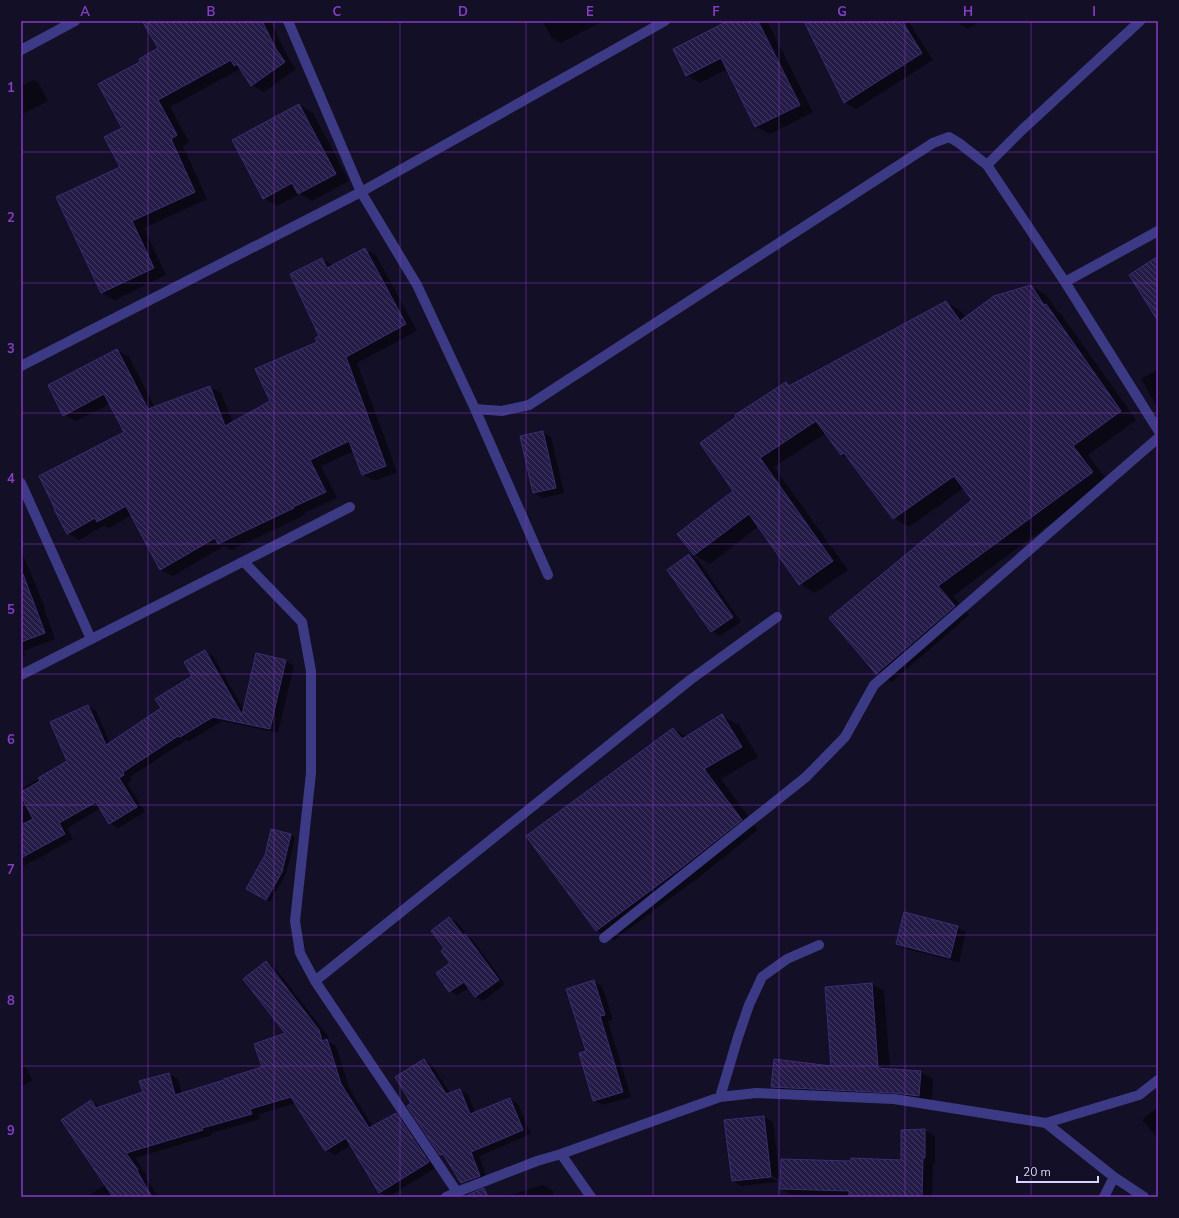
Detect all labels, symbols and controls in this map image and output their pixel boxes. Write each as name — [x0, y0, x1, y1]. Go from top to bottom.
text: A — [80, 3, 90, 21]
text: B — [207, 3, 216, 21]
text: C — [333, 3, 342, 21]
text: D — [458, 3, 468, 21]
text: E — [586, 3, 594, 21]
text: F — [712, 3, 720, 21]
text: G — [837, 3, 847, 21]
text: H — [963, 3, 973, 21]
text: I — [1092, 3, 1096, 21]
text: 1 — [7, 79, 15, 97]
text: 2 — [7, 209, 15, 227]
text: 3 — [7, 340, 15, 358]
text: 4 — [7, 470, 15, 488]
text: 5 — [7, 601, 15, 619]
text: 6 — [7, 731, 15, 749]
text: 7 — [7, 861, 15, 879]
text: 8 — [7, 992, 15, 1010]
text: 9 — [7, 1122, 15, 1140]
scale bar — [1017, 1158, 1098, 1184]
text: 20 m — [1023, 1164, 1051, 1180]

